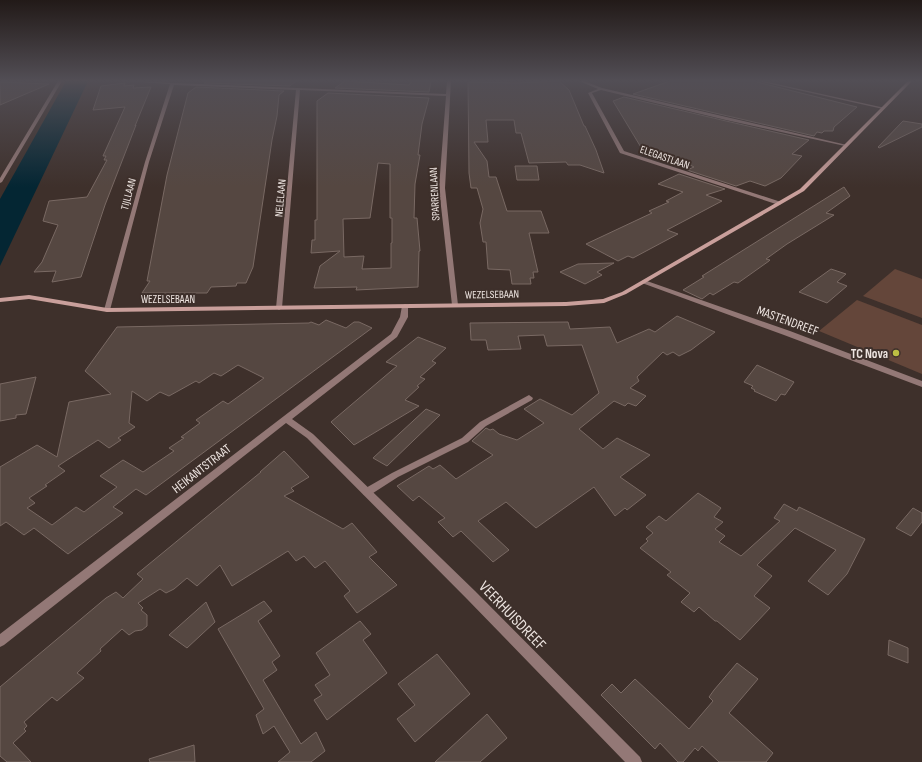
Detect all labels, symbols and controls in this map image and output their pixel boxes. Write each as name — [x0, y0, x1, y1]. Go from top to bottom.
street label: ELEGASTLAAN — [638, 143, 691, 172]
street label: SPARRENLAAN — [427, 167, 442, 221]
street label: TIJLLAAN — [118, 177, 139, 211]
street label: NELELAAN — [272, 178, 289, 218]
street label: WEZELSEBAAN — [465, 288, 519, 301]
street label: WEZELSEBAAN — [141, 293, 195, 306]
street label: MASTENDREEF — [755, 302, 821, 339]
place label: TC Nova — [851, 346, 888, 362]
marker: TC Nova — [891, 348, 901, 358]
street label: HEIKANTSTRAAT — [169, 441, 234, 497]
street label: VEERHUISDREEF — [474, 578, 550, 655]

